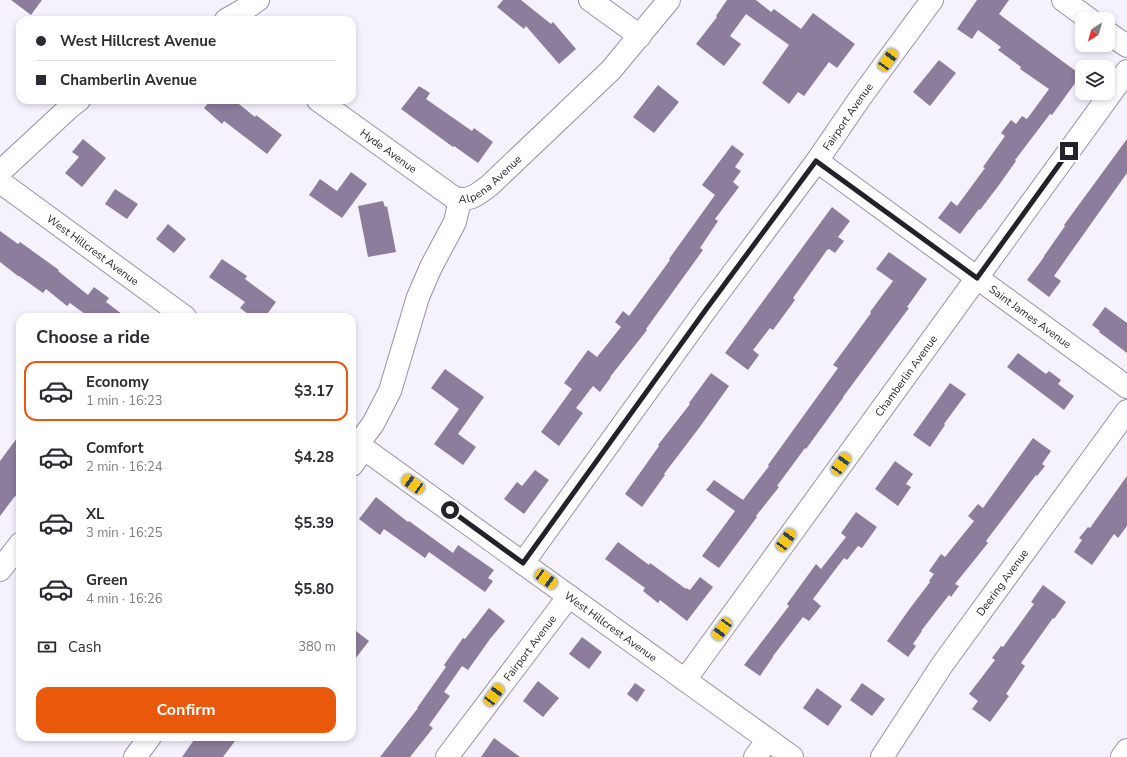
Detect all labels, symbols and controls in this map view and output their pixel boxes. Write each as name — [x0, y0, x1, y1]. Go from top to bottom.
north arrow — [1075, 12, 1115, 52]
map controls — [1075, 12, 1115, 100]
text: West Hillcrest Avenue — [60, 31, 216, 51]
car — [876, 47, 900, 73]
button: layers — [1075, 60, 1115, 100]
text: Chamberlin Avenue — [60, 70, 197, 90]
street label: Fairport Avenue — [819, 80, 877, 154]
street label: Hyde Avenue — [357, 126, 420, 177]
route end — [1060, 142, 1078, 160]
street label: Alpena Avenue — [459, 152, 525, 207]
street label: West Hillcrest Avenue — [43, 211, 142, 289]
street label: Saint James Avenue — [986, 282, 1074, 352]
text: Choose a ride — [36, 325, 150, 349]
street label: Chamberlin Avenue — [872, 332, 941, 420]
text: Economy — [86, 372, 149, 392]
icon: car — [38, 373, 74, 409]
text: $3.17 — [294, 381, 334, 401]
text: 1 min · 16:23 — [86, 392, 162, 410]
text: Comfort — [86, 438, 143, 458]
icon: car — [38, 439, 74, 475]
text: $4.28 — [294, 447, 334, 467]
car — [829, 451, 853, 477]
text: 2 min · 16:24 — [86, 458, 162, 476]
car — [400, 472, 426, 496]
route start — [441, 501, 459, 519]
text: XL — [86, 504, 105, 524]
icon: car — [38, 505, 74, 541]
text: $5.39 — [294, 513, 334, 533]
text: 3 min · 16:25 — [86, 524, 162, 542]
car — [774, 527, 798, 553]
street label: Deering Avenue — [973, 546, 1032, 619]
car — [533, 567, 559, 591]
text: Green — [86, 570, 128, 590]
icon: car — [38, 571, 74, 607]
text: $5.80 — [294, 579, 334, 599]
street label: West Hillcrest Avenue — [561, 588, 660, 665]
text: 4 min · 16:26 — [86, 590, 162, 608]
street label: Fairport Avenue — [500, 612, 560, 684]
car — [710, 616, 734, 642]
icon: cash — [36, 636, 58, 658]
text: Cash — [68, 637, 102, 657]
text: 380 m — [298, 638, 336, 656]
car — [482, 682, 506, 708]
button: Confirm — [36, 687, 336, 733]

